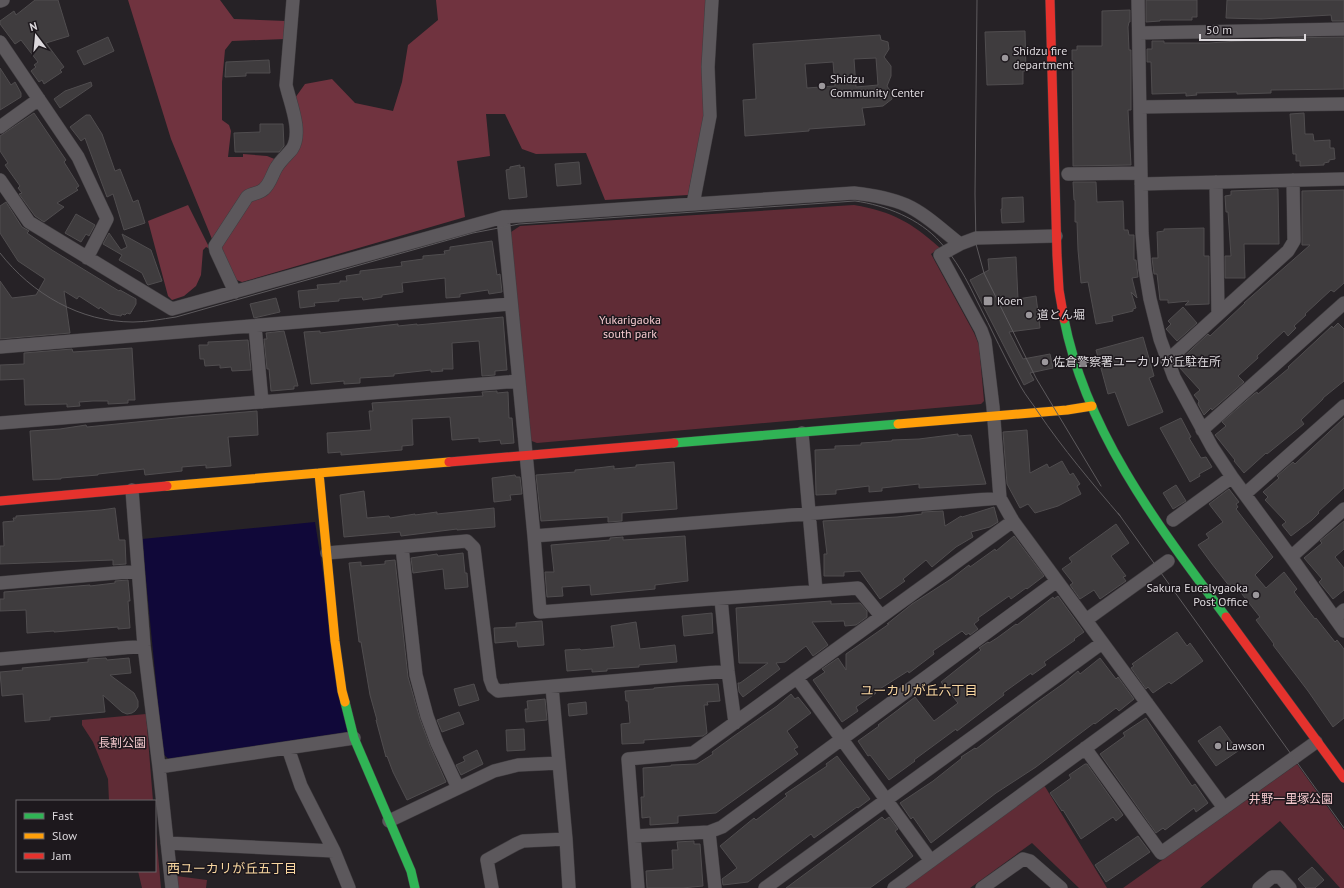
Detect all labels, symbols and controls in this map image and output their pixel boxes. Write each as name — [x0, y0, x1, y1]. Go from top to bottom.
north arrow — [16, 16, 56, 56]
scale bar — [1200, 16, 1305, 42]
text: N — [28, 19, 39, 34]
text: 50 m — [1206, 22, 1232, 37]
place label: Shidzu fire department — [1013, 43, 1073, 72]
marker: Shidzu fire department — [1000, 53, 1010, 63]
place label: Shidzu Community Center — [830, 71, 924, 100]
marker: Shidzu Community Center — [817, 81, 827, 91]
place label: Koen — [997, 293, 1023, 308]
marker: Koen — [982, 295, 994, 307]
place label: 道とん堀 — [1037, 307, 1085, 322]
marker: 道とん堀 — [1024, 310, 1034, 320]
park label: Yukarigaoka south park — [599, 312, 661, 341]
place label: 佐倉警察署ユーカリが丘駐在所 — [1053, 354, 1221, 369]
marker: 佐倉警察署ユーカリが丘駐在所 — [1040, 357, 1050, 367]
place label: Sakura Eucalygaoka Post Office — [1146, 580, 1248, 609]
marker: Sakura Eucalygaoka Post Office — [1251, 590, 1261, 600]
district label: ユーカリが丘六丁目 — [860, 682, 978, 699]
park label: 長割公園 — [98, 735, 146, 750]
place label: Lawson — [1226, 738, 1265, 753]
marker: Lawson — [1213, 741, 1223, 751]
park label: 井野一里塚公園 — [1249, 791, 1333, 806]
legend — [16, 800, 156, 872]
text: Fast — [52, 808, 73, 823]
text: Slow — [52, 828, 77, 843]
text: Jam — [51, 848, 71, 863]
district label: 西ユーカリが丘五丁目 — [167, 860, 297, 877]

